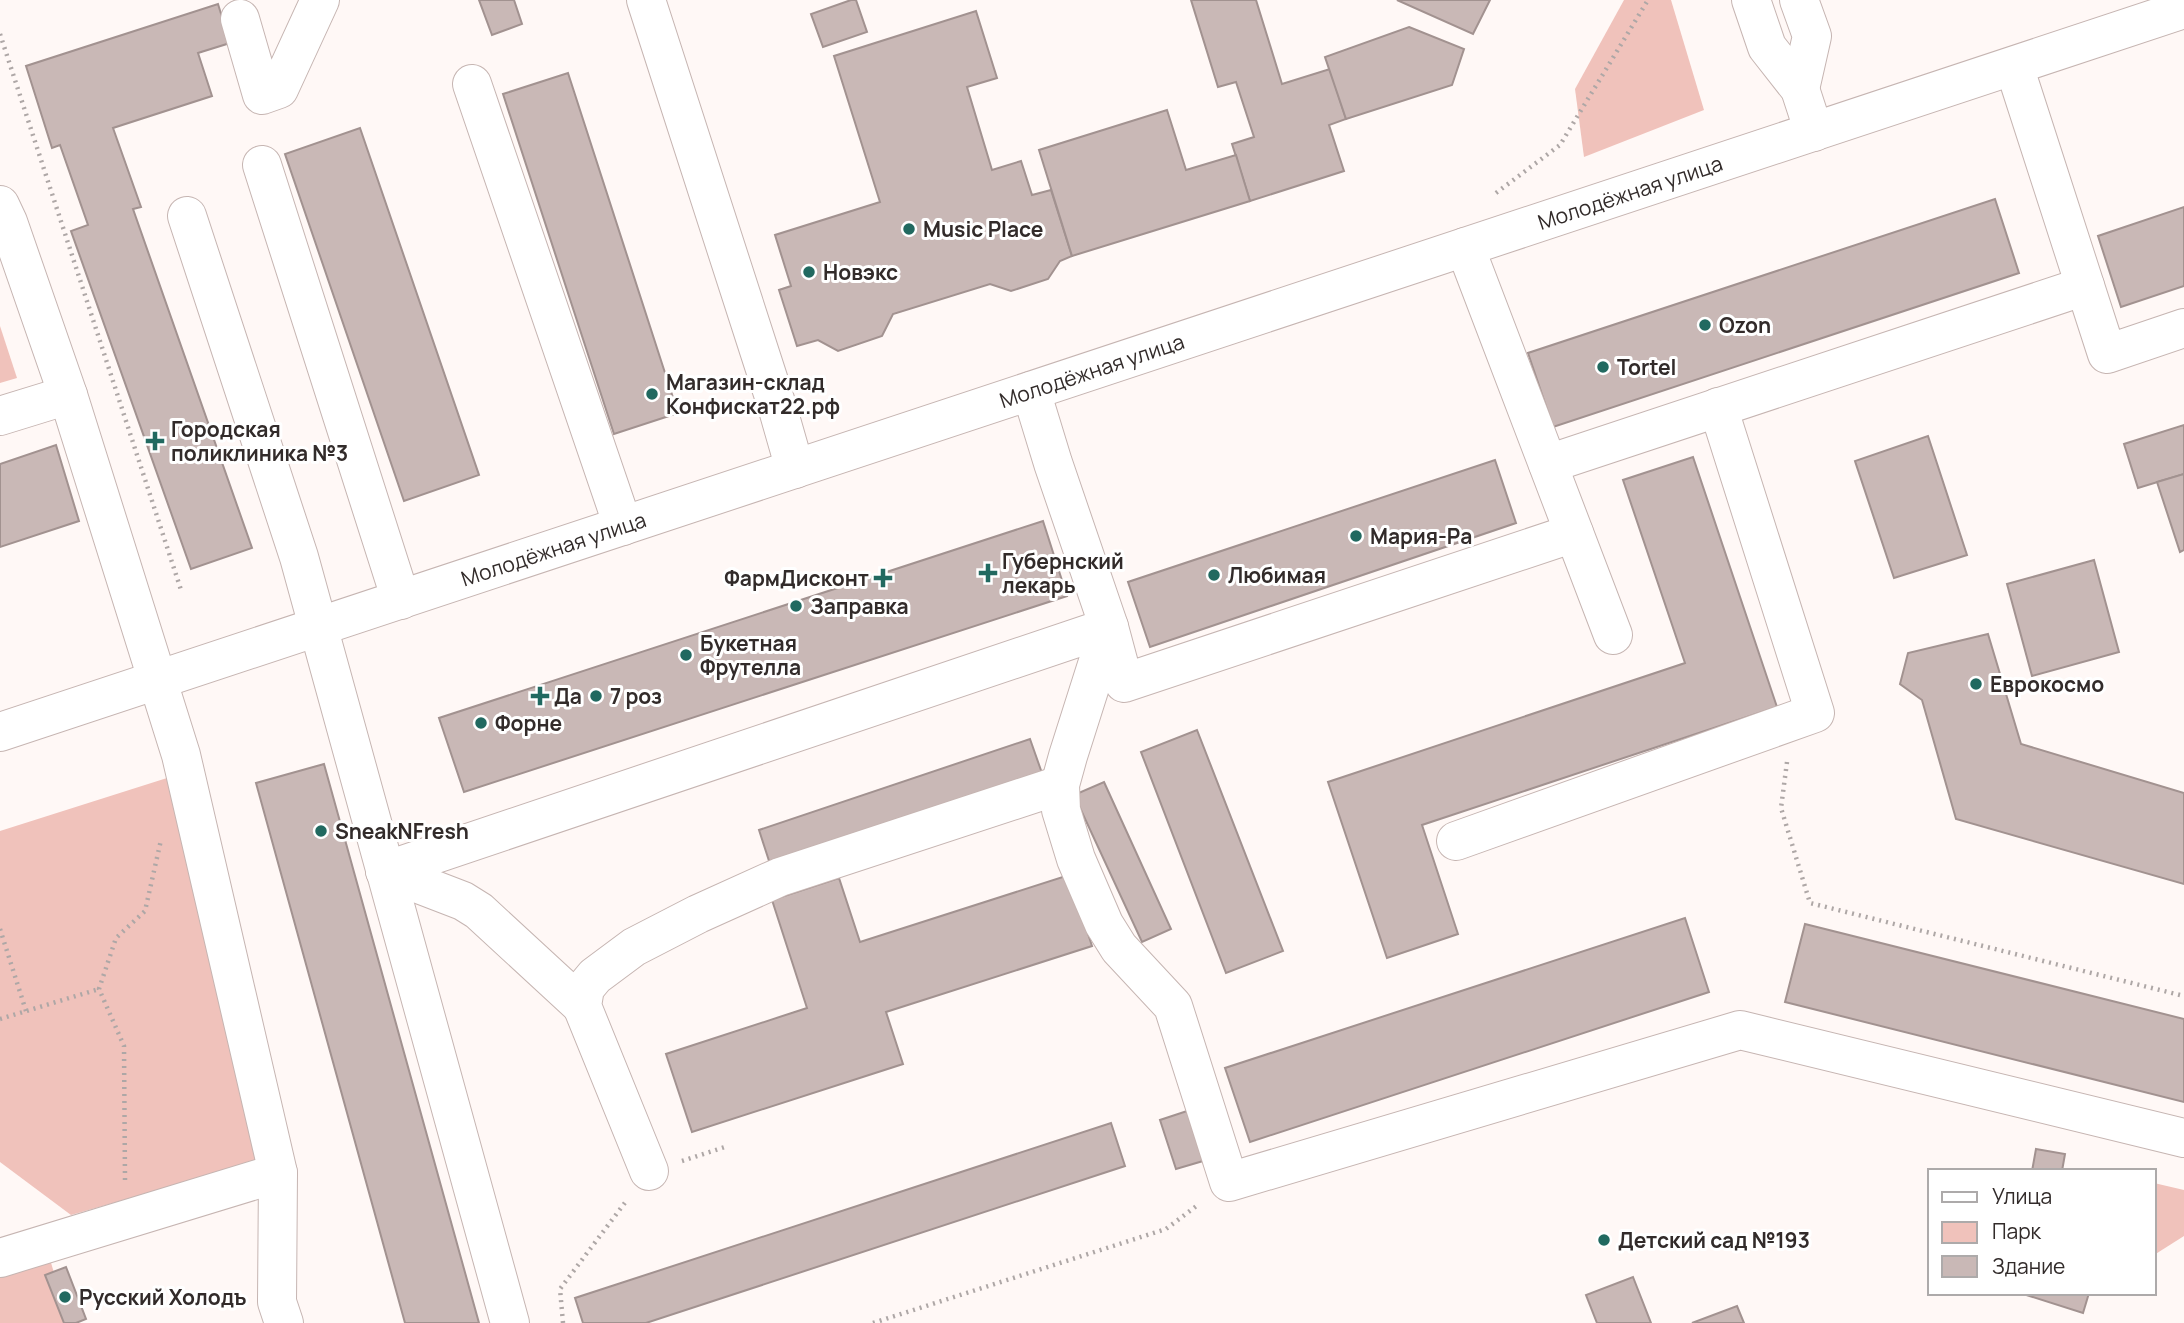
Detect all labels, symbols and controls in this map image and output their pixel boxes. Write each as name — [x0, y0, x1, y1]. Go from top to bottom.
street label: Молодёжная улица — [1534, 149, 1726, 236]
place label: Music Place — [923, 215, 1043, 243]
marker: Music Place — [901, 221, 917, 237]
place label: Новэкс — [823, 258, 898, 286]
marker: Новэкс — [801, 264, 817, 280]
place label: Ozon — [1719, 311, 1771, 339]
marker: Ozon — [1697, 317, 1713, 333]
street label: Молодёжная улица — [996, 327, 1188, 414]
place label: Tortel — [1617, 353, 1676, 381]
marker: Tortel — [1595, 359, 1611, 375]
place label: Магазин-склад Конфискат22.рф — [666, 368, 840, 420]
marker: Магазин-склад Конфискат22.рф — [644, 386, 660, 402]
place label: Городская поликлиника №3 — [171, 415, 348, 467]
marker: Городская поликлиника №3 — [145, 431, 165, 451]
street label: Молодёжная улица — [457, 505, 649, 592]
place label: Мария-Ра — [1370, 522, 1472, 550]
marker: Мария-Ра — [1348, 528, 1364, 544]
place label: Губернский лекарь — [1002, 547, 1124, 599]
place label: Любимая — [1228, 561, 1326, 589]
place label: ФармДисконт — [724, 564, 869, 592]
marker: Губернский лекарь — [980, 565, 996, 581]
marker: Любимая — [1206, 567, 1222, 583]
marker: ФармДисконт — [875, 570, 891, 586]
place label: Заправка — [810, 592, 909, 620]
marker: Заправка — [788, 598, 804, 614]
place label: Букетная Фрутелла — [700, 629, 801, 681]
marker: Букетная Фрутелла — [678, 647, 694, 663]
place label: Еврокосмо — [1990, 670, 2104, 698]
marker: Еврокосмо — [1968, 676, 1984, 692]
place label: Да — [554, 682, 582, 710]
place label: 7 роз — [610, 682, 662, 710]
marker: Да — [532, 688, 548, 704]
marker: 7 роз — [588, 688, 604, 704]
place label: Форне — [495, 709, 562, 737]
marker: Форне — [473, 715, 489, 731]
place label: SneakNFresh — [335, 817, 469, 845]
marker: SneakNFresh — [313, 823, 329, 839]
legend — [1928, 1169, 2156, 1295]
text: Улица — [1992, 1182, 2052, 1210]
text: Парк — [1992, 1217, 2042, 1245]
place label: Детский сад №193 — [1618, 1226, 1810, 1254]
marker: Детский сад №193 — [1596, 1232, 1612, 1248]
text: Здание — [1992, 1252, 2065, 1280]
place label: Русский Холодъ — [79, 1283, 247, 1311]
marker: Русский Холодъ — [57, 1289, 73, 1305]

